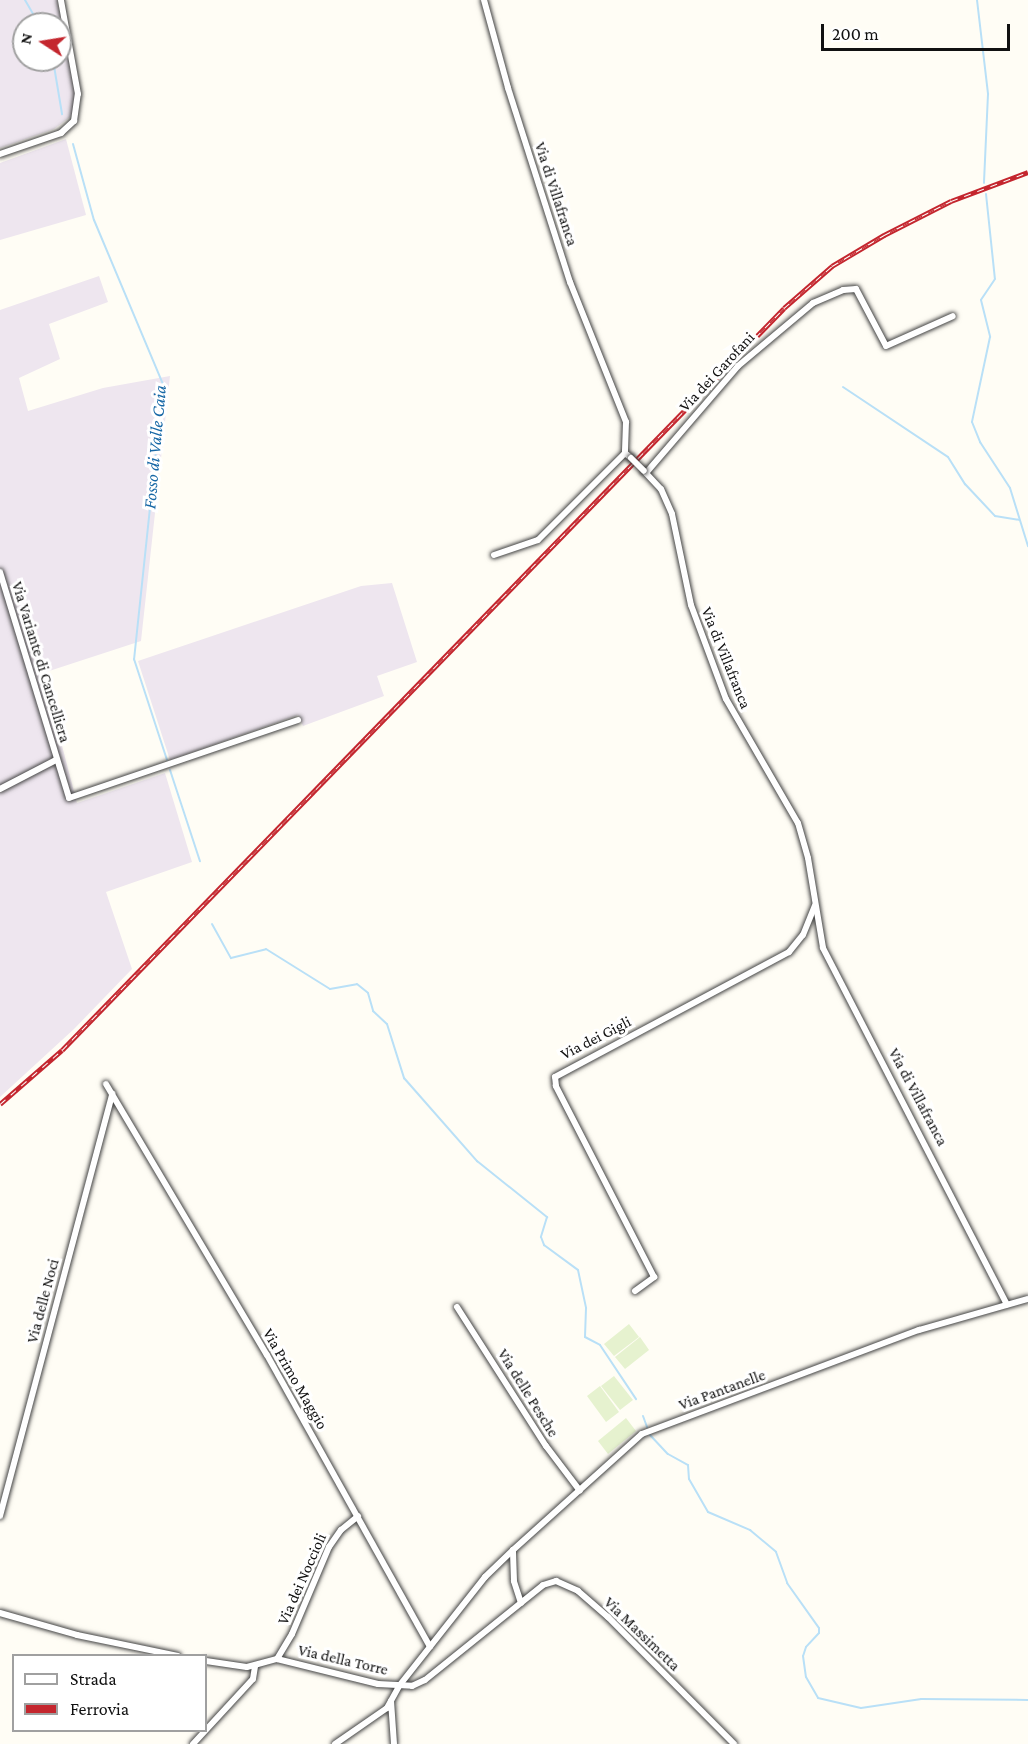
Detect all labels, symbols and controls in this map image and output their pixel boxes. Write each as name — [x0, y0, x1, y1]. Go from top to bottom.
north arrow — [12, 12, 72, 72]
scale bar — [824, 12, 1013, 50]
text: 200 m — [832, 24, 879, 44]
text: N — [16, 31, 35, 46]
street label: Via di Villafranca — [530, 140, 582, 248]
street label: Via dei Garofani — [675, 328, 759, 416]
water label: Fosso di Valle Caia — [139, 384, 171, 510]
street label: Via Variante di Cancelliera — [7, 579, 75, 745]
street label: Via di Villafranca — [697, 604, 755, 712]
street label: Via dei Gigli — [558, 1012, 634, 1064]
street label: Via di Villafranca — [884, 1045, 952, 1149]
street label: Via delle Noci — [23, 1257, 63, 1345]
street label: Via Primo Maggio — [258, 1325, 332, 1433]
street label: Via delle Pesche — [493, 1345, 563, 1441]
street label: Via Pantanelle — [676, 1365, 768, 1415]
street label: Via dei Noccioli — [273, 1530, 331, 1628]
street label: Via Massimetta — [600, 1593, 684, 1675]
street label: Via della Torre — [296, 1640, 390, 1680]
legend — [12, 1654, 207, 1732]
text: Strada — [70, 1669, 117, 1689]
text: Ferrovia — [70, 1699, 129, 1719]

